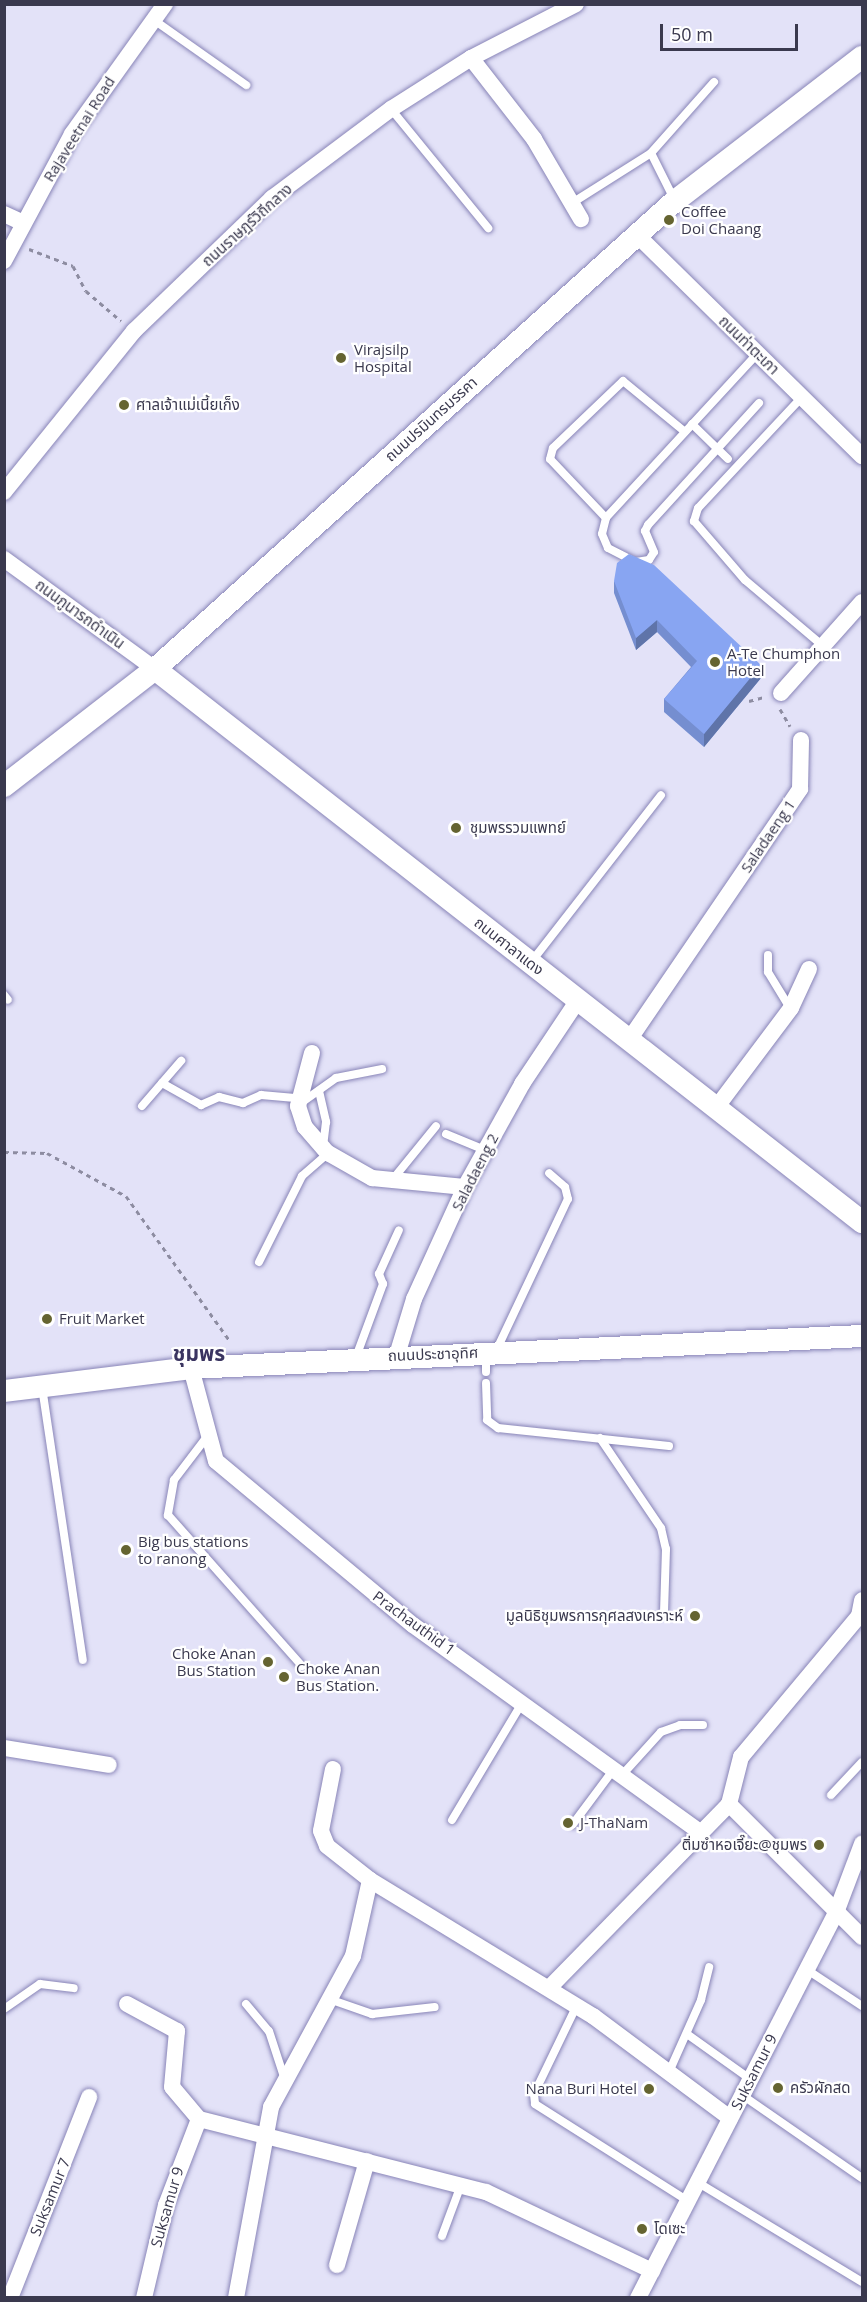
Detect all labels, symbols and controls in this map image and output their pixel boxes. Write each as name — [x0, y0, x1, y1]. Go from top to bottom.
scale bar — [663, 12, 801, 50]
text: 50 m — [671, 22, 713, 46]
street label: Rajaveetnai Road — [39, 73, 119, 185]
street label: ถนนราษฎร์วิถีกลาง — [198, 180, 296, 270]
place label: Coffee Doi Chaang — [681, 202, 761, 237]
marker: Coffee Doi Chaang — [662, 213, 676, 227]
street label: ถนนท่าตะเภา — [715, 312, 783, 378]
place label: Virajsilp Hospital — [354, 340, 412, 375]
marker: Virajsilp Hospital — [332, 349, 350, 367]
street label: ถนนปรมินทรมรรคา — [381, 373, 481, 465]
place label: ศาลเจ้าแม่เนี้ยเก็ง — [136, 396, 240, 414]
marker: ศาลเจ้าแม่เนี้ยเก็ง — [117, 398, 131, 412]
street label: ถนนภูนารถดำเนิน — [32, 576, 128, 652]
place label: A-Te Chumphon Hotel — [727, 644, 840, 679]
marker: A-Te Chumphon Hotel — [708, 655, 722, 669]
street label: Saladaeng 1 — [737, 796, 799, 876]
marker: ชุมพรรวมแพทย์ — [447, 819, 465, 837]
place label: ชุมพรรวมแพทย์ — [470, 819, 566, 837]
street label: ถนนศาลาแดง — [471, 913, 547, 979]
street label: Saladaeng 2 — [448, 1130, 502, 1214]
place label: Fruit Market — [59, 1310, 145, 1328]
marker: Fruit Market — [40, 1312, 54, 1326]
district label: ชุมพร — [173, 1340, 225, 1366]
street label: ถนนประชาอุทิศ — [388, 1343, 478, 1365]
place label: Big bus stations to ranong — [138, 1532, 248, 1567]
marker: Big bus stations to ranong — [119, 1543, 133, 1557]
street label: Prachauthid 1 — [369, 1587, 459, 1659]
place label: มูลนิธิชุมพรการกุศลสงเคราะห์ — [506, 1607, 683, 1625]
marker: มูลนิธิชุมพรการกุศลสงเคราะห์ — [688, 1609, 702, 1623]
place label: Choke Anan Bus Station — [172, 1644, 256, 1679]
marker: Choke Anan Bus Station — [261, 1655, 275, 1669]
place label: Choke Anan Bus Station. — [296, 1659, 380, 1694]
marker: Choke Anan Bus Station. — [277, 1670, 291, 1684]
place label: J-ThaNam — [580, 1814, 648, 1832]
marker: J-ThaNam — [561, 1816, 575, 1830]
place label: ติ่มซำหอเจี๊ยะ@ชุมพร — [682, 1836, 807, 1854]
marker: ติ่มซำหอเจี๊ยะ@ชุมพร — [812, 1838, 826, 1852]
street label: Suksamur 9 — [727, 2031, 781, 2113]
place label: ครัวผักสด — [790, 2079, 850, 2097]
place label: Nana Buri Hotel — [526, 2080, 637, 2098]
marker: ครัวผักสด — [771, 2081, 785, 2095]
marker: Nana Buri Hotel — [642, 2082, 656, 2096]
street label: Suksamur 7 — [26, 2155, 74, 2239]
street label: Suksamur 9 — [147, 2165, 187, 2249]
place label: โดเซะ — [654, 2220, 685, 2238]
marker: โดเซะ — [635, 2222, 649, 2236]

